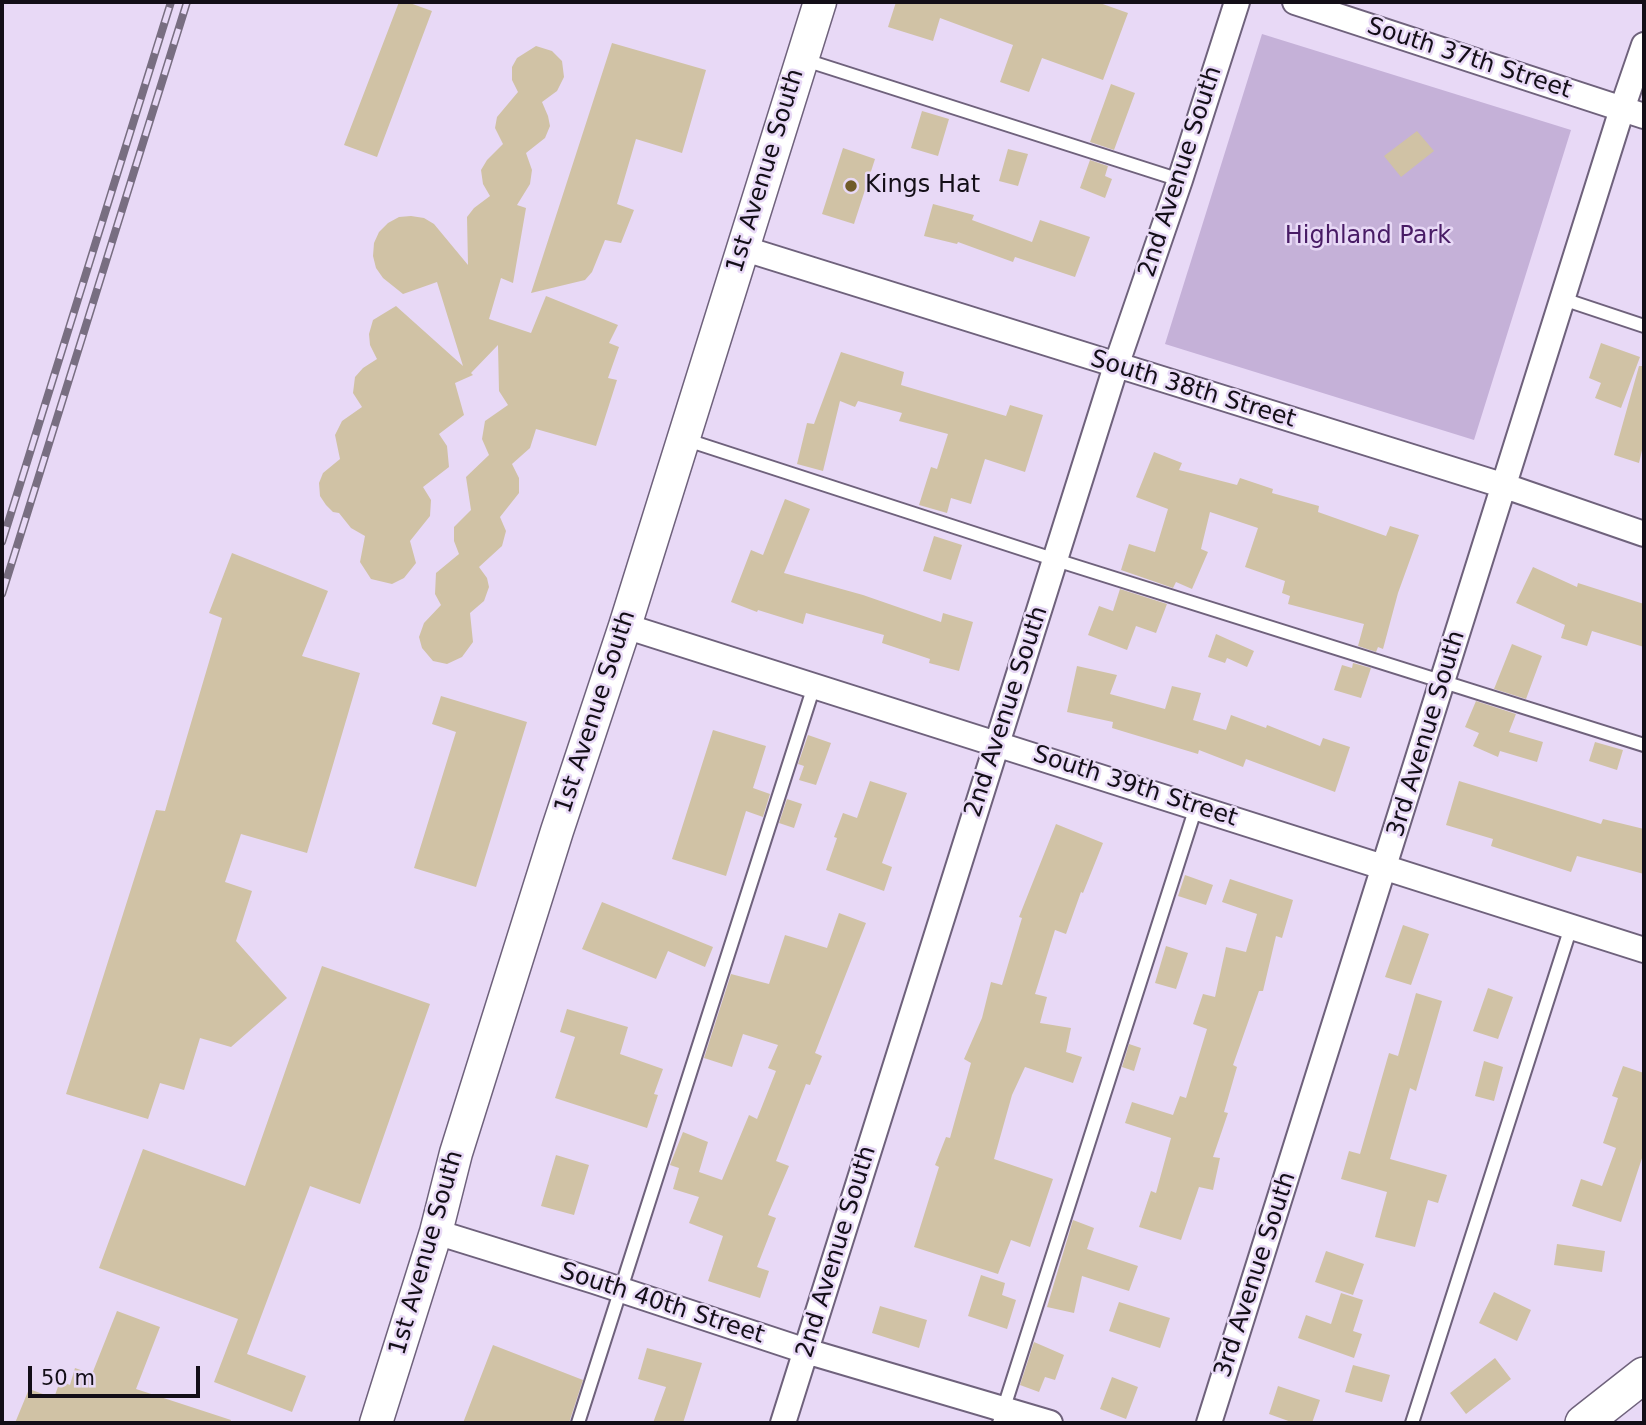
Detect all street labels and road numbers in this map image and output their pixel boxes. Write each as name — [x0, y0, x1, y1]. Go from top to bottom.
street label: South 37th Street — [1363, 12, 1575, 106]
street label: 2nd Avenue South — [1133, 63, 1229, 281]
street label: 1st Avenue South — [721, 66, 811, 276]
street label: South 38th Street — [1087, 345, 1299, 435]
street label: 2nd Avenue South — [959, 603, 1055, 821]
street label: 1st Avenue South — [550, 607, 642, 817]
street label: 3rd Avenue South — [1382, 627, 1472, 841]
street label: South 39th Street — [1029, 740, 1241, 834]
street label: 2nd Avenue South — [791, 1143, 883, 1361]
street label: 1st Avenue South — [384, 1147, 470, 1359]
street label: 3rd Avenue South — [1209, 1169, 1303, 1381]
street label: South 40th Street — [556, 1257, 768, 1351]

